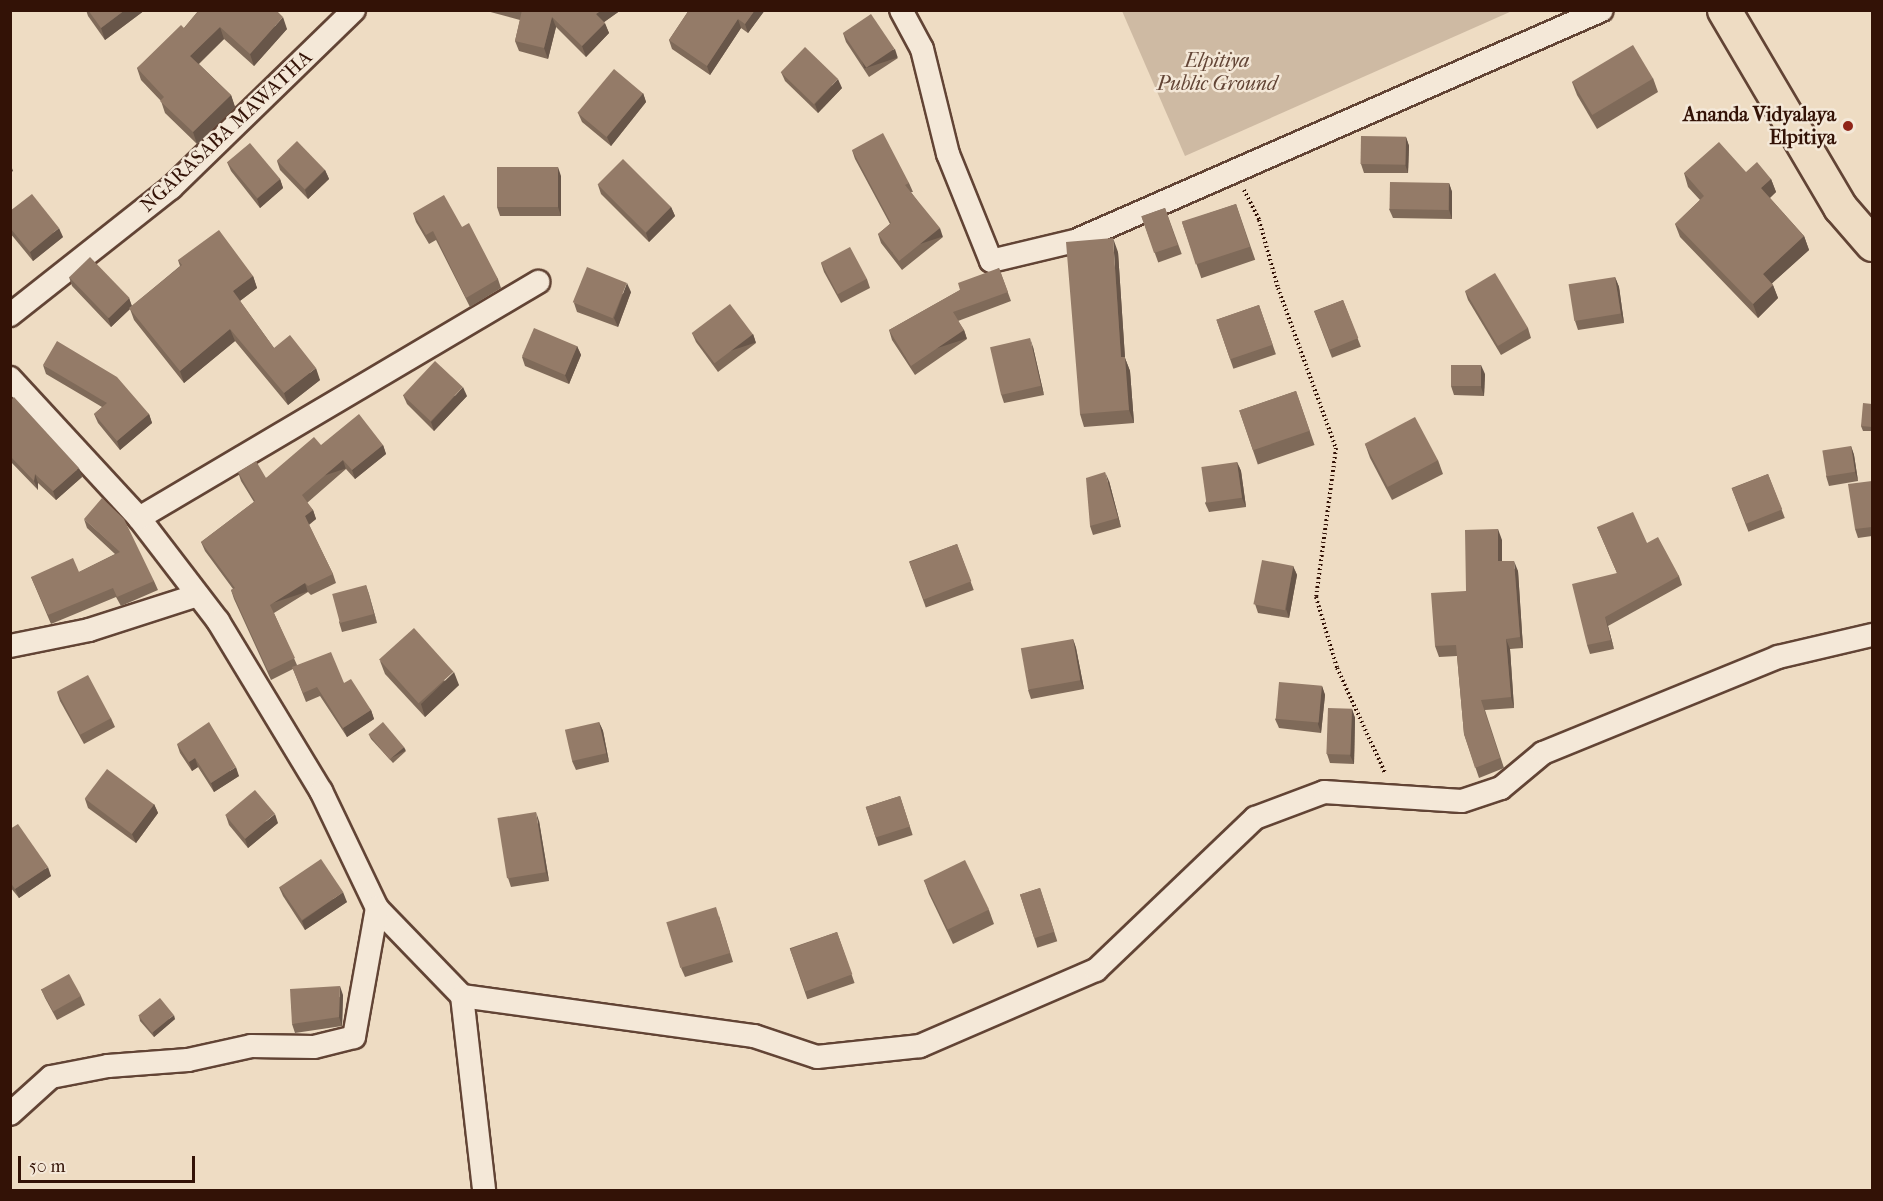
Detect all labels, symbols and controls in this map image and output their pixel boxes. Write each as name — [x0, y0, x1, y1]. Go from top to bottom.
street label: NGARASABA MAWATHA — [135, 45, 317, 217]
park label: Elpitiya Public Ground — [1157, 49, 1277, 96]
place label: Ananda Vidyalaya Elpitiya — [1683, 102, 1836, 149]
marker: Ananda Vidyalaya Elpitiya — [1841, 119, 1855, 133]
scale bar — [21, 1144, 198, 1182]
text: 50 m — [29, 1156, 65, 1177]

